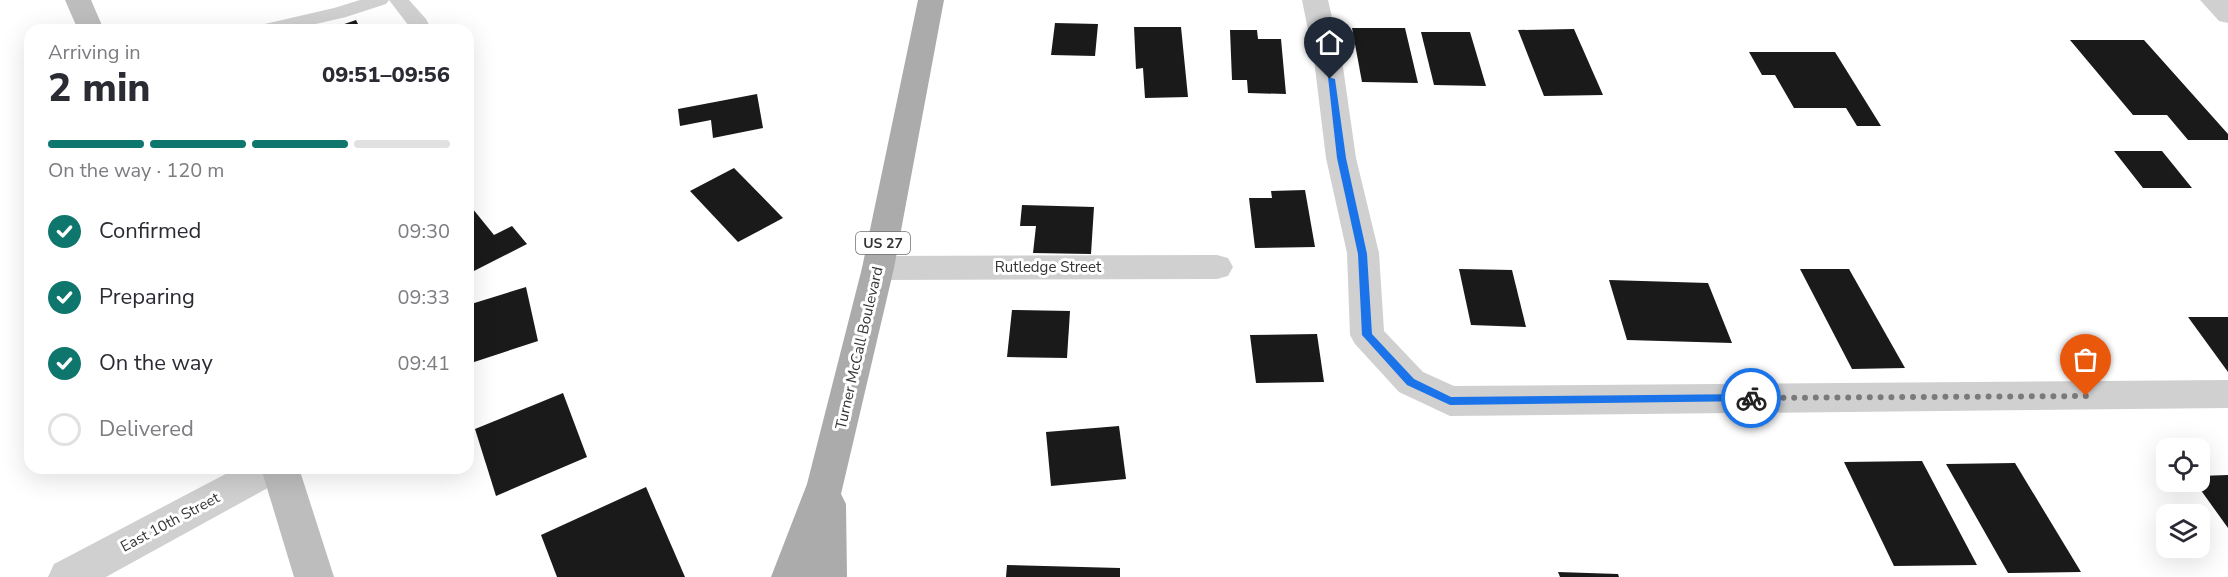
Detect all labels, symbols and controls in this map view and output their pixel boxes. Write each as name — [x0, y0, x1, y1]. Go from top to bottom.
pin — [1304, 17, 1355, 79]
icon: home — [1313, 26, 1346, 59]
text: Arriving in — [48, 39, 141, 66]
text: 09:51–09:56 — [322, 60, 450, 90]
text: 2 min — [48, 62, 151, 115]
text: On the way · 120 m — [48, 157, 224, 184]
icon: check — [48, 215, 81, 248]
text: Confirmed — [99, 216, 201, 246]
text: 09:30 — [397, 218, 450, 245]
road number: US 27 — [856, 232, 910, 254]
street label: Rutledge Street — [995, 257, 1102, 277]
street label: Turner McCall Boulevard — [831, 265, 887, 431]
icon: check — [48, 281, 81, 314]
text: Preparing — [99, 282, 195, 312]
text: 09:33 — [397, 284, 450, 311]
pin — [2060, 334, 2111, 396]
icon: bag — [2069, 343, 2102, 376]
icon: check — [48, 347, 81, 380]
text: On the way — [99, 348, 213, 378]
text: 09:41 — [397, 350, 450, 377]
courier — [1721, 368, 1781, 428]
icon: bike — [1735, 382, 1768, 415]
text: Delivered — [99, 414, 194, 444]
map controls — [2156, 438, 2210, 558]
button: locate — [2156, 438, 2210, 492]
street label: East 10th Street — [117, 487, 224, 557]
button: layers — [2156, 504, 2210, 558]

